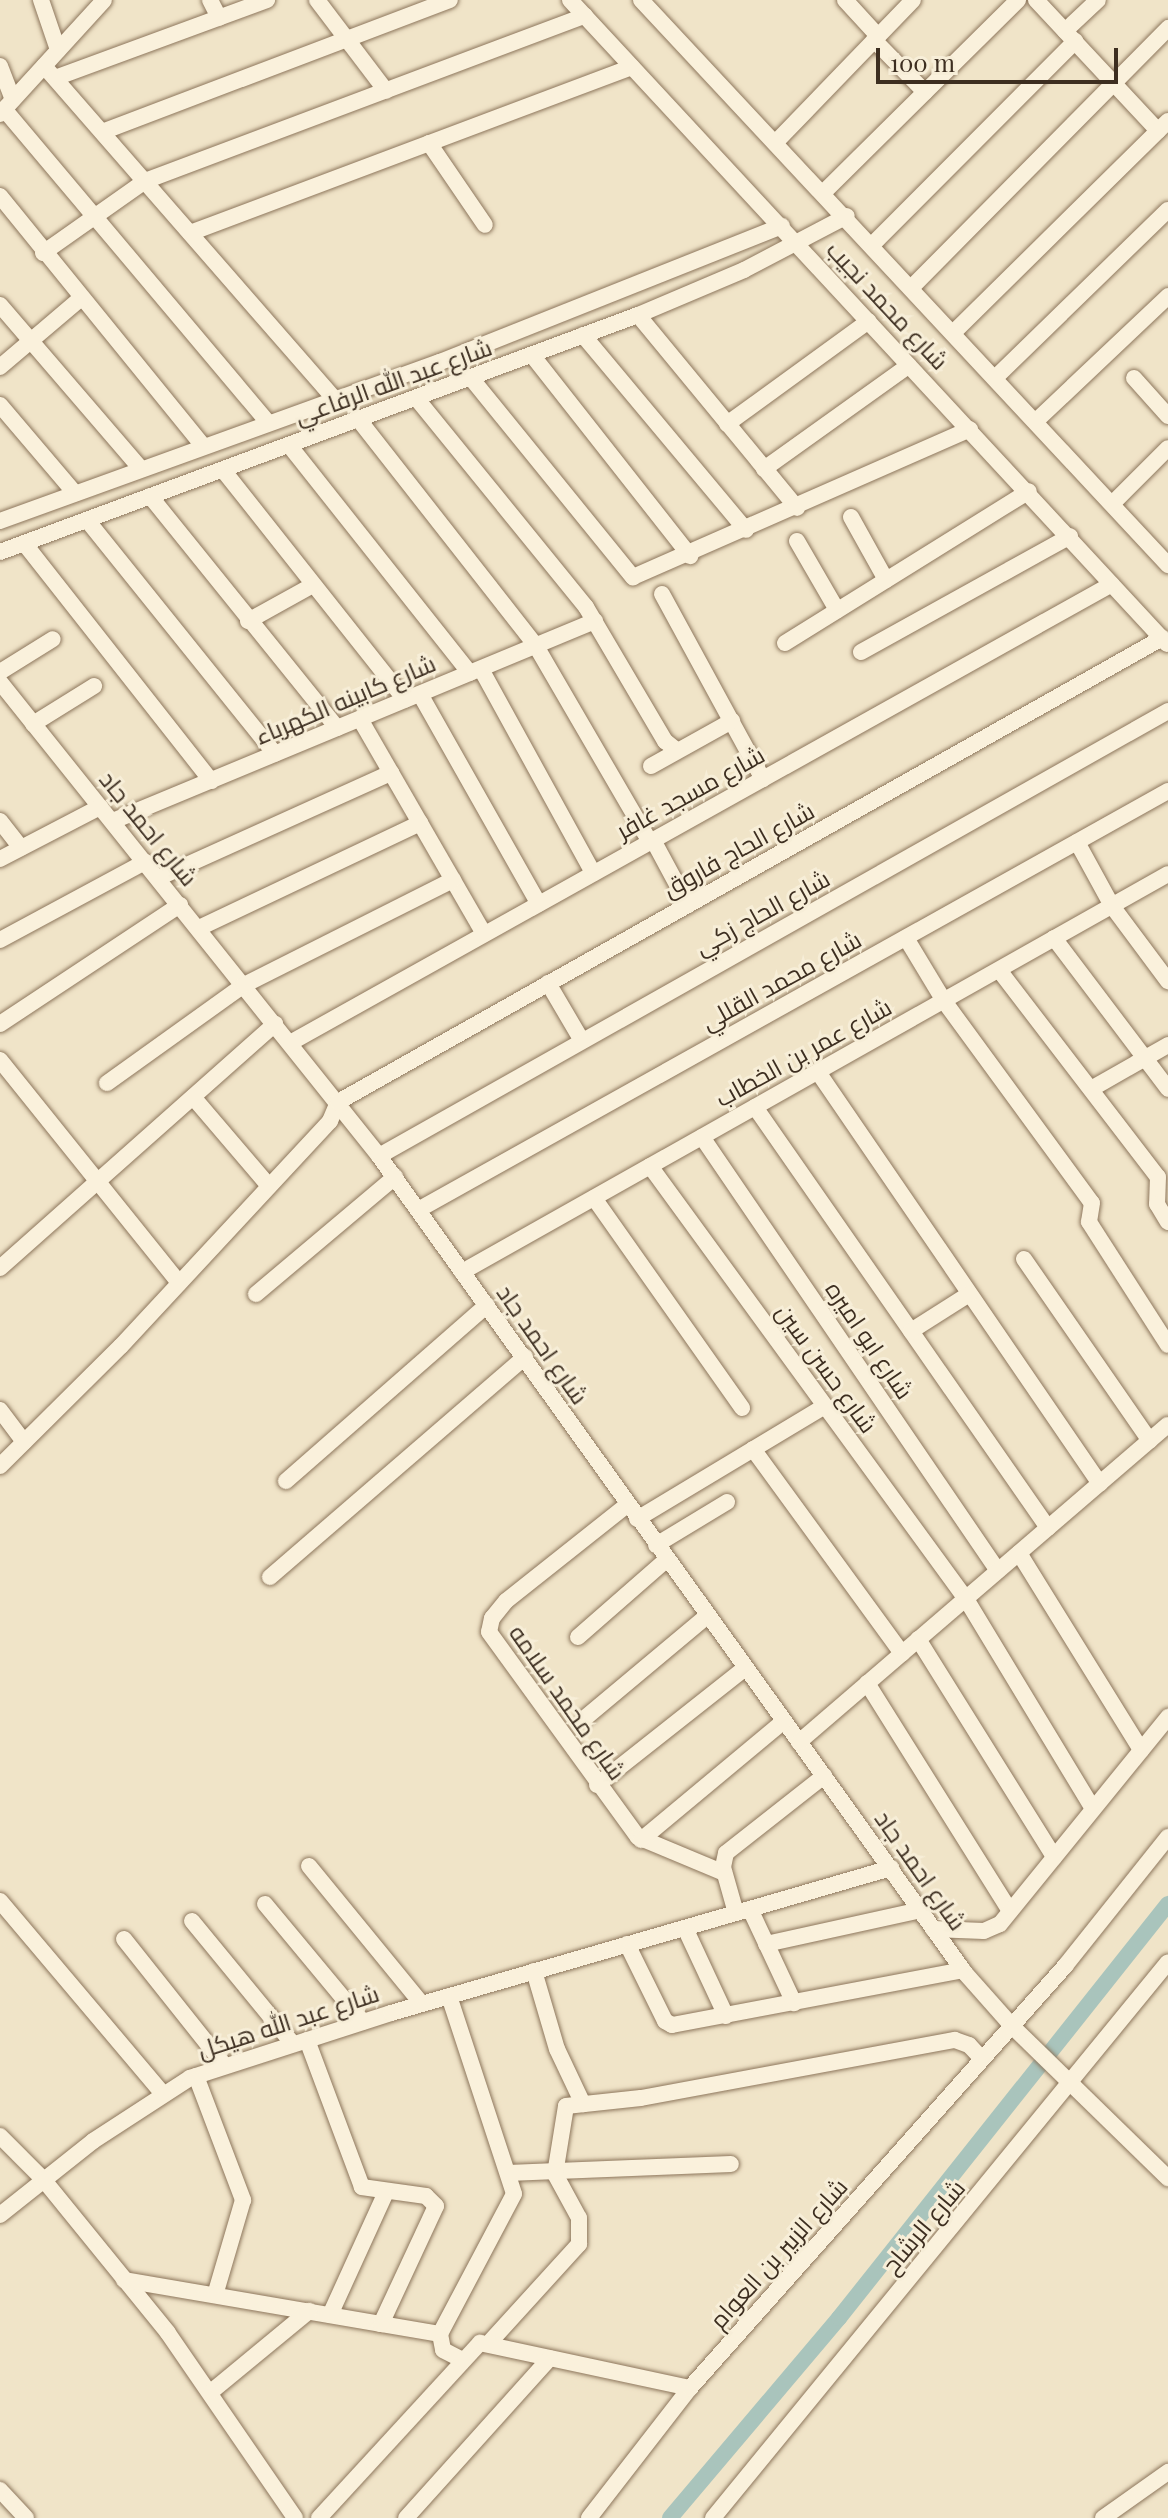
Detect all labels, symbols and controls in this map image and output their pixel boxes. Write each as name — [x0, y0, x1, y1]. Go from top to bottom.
scale bar — [880, 32, 1122, 82]
text: 100 m — [890, 46, 955, 78]
street label: شارع محمد نجيب — [821, 235, 955, 375]
street label: شارع عبد الله الرفاعي — [291, 332, 495, 430]
street label: شارع كابينه الكهرباء — [250, 648, 440, 750]
street label: شارع مسجد غافر — [611, 739, 769, 845]
street label: شارع احمد جاد — [94, 765, 204, 891]
street label: شارع الحاج فاروق — [657, 796, 819, 902]
street label: شارع الحاج زكي — [690, 863, 834, 961]
street label: شارع محمد القللي — [696, 924, 866, 1036]
street label: شارع عمر بن الخطاب — [710, 992, 896, 1112]
street label: شارع ابو اميره — [820, 1276, 920, 1404]
street label: شارع احمد جاد — [491, 1279, 595, 1409]
street label: شارع حسن سين — [771, 1298, 883, 1438]
street label: شارع محمد سلامه — [504, 1619, 632, 1785]
street label: شارع احمد جاد — [869, 1805, 973, 1935]
street label: شارع عبد الله هيكل — [194, 1978, 382, 2064]
street label: شارع الزبير بن العوام — [703, 2172, 853, 2334]
street label: شارع الرشاح — [875, 2173, 971, 2279]

